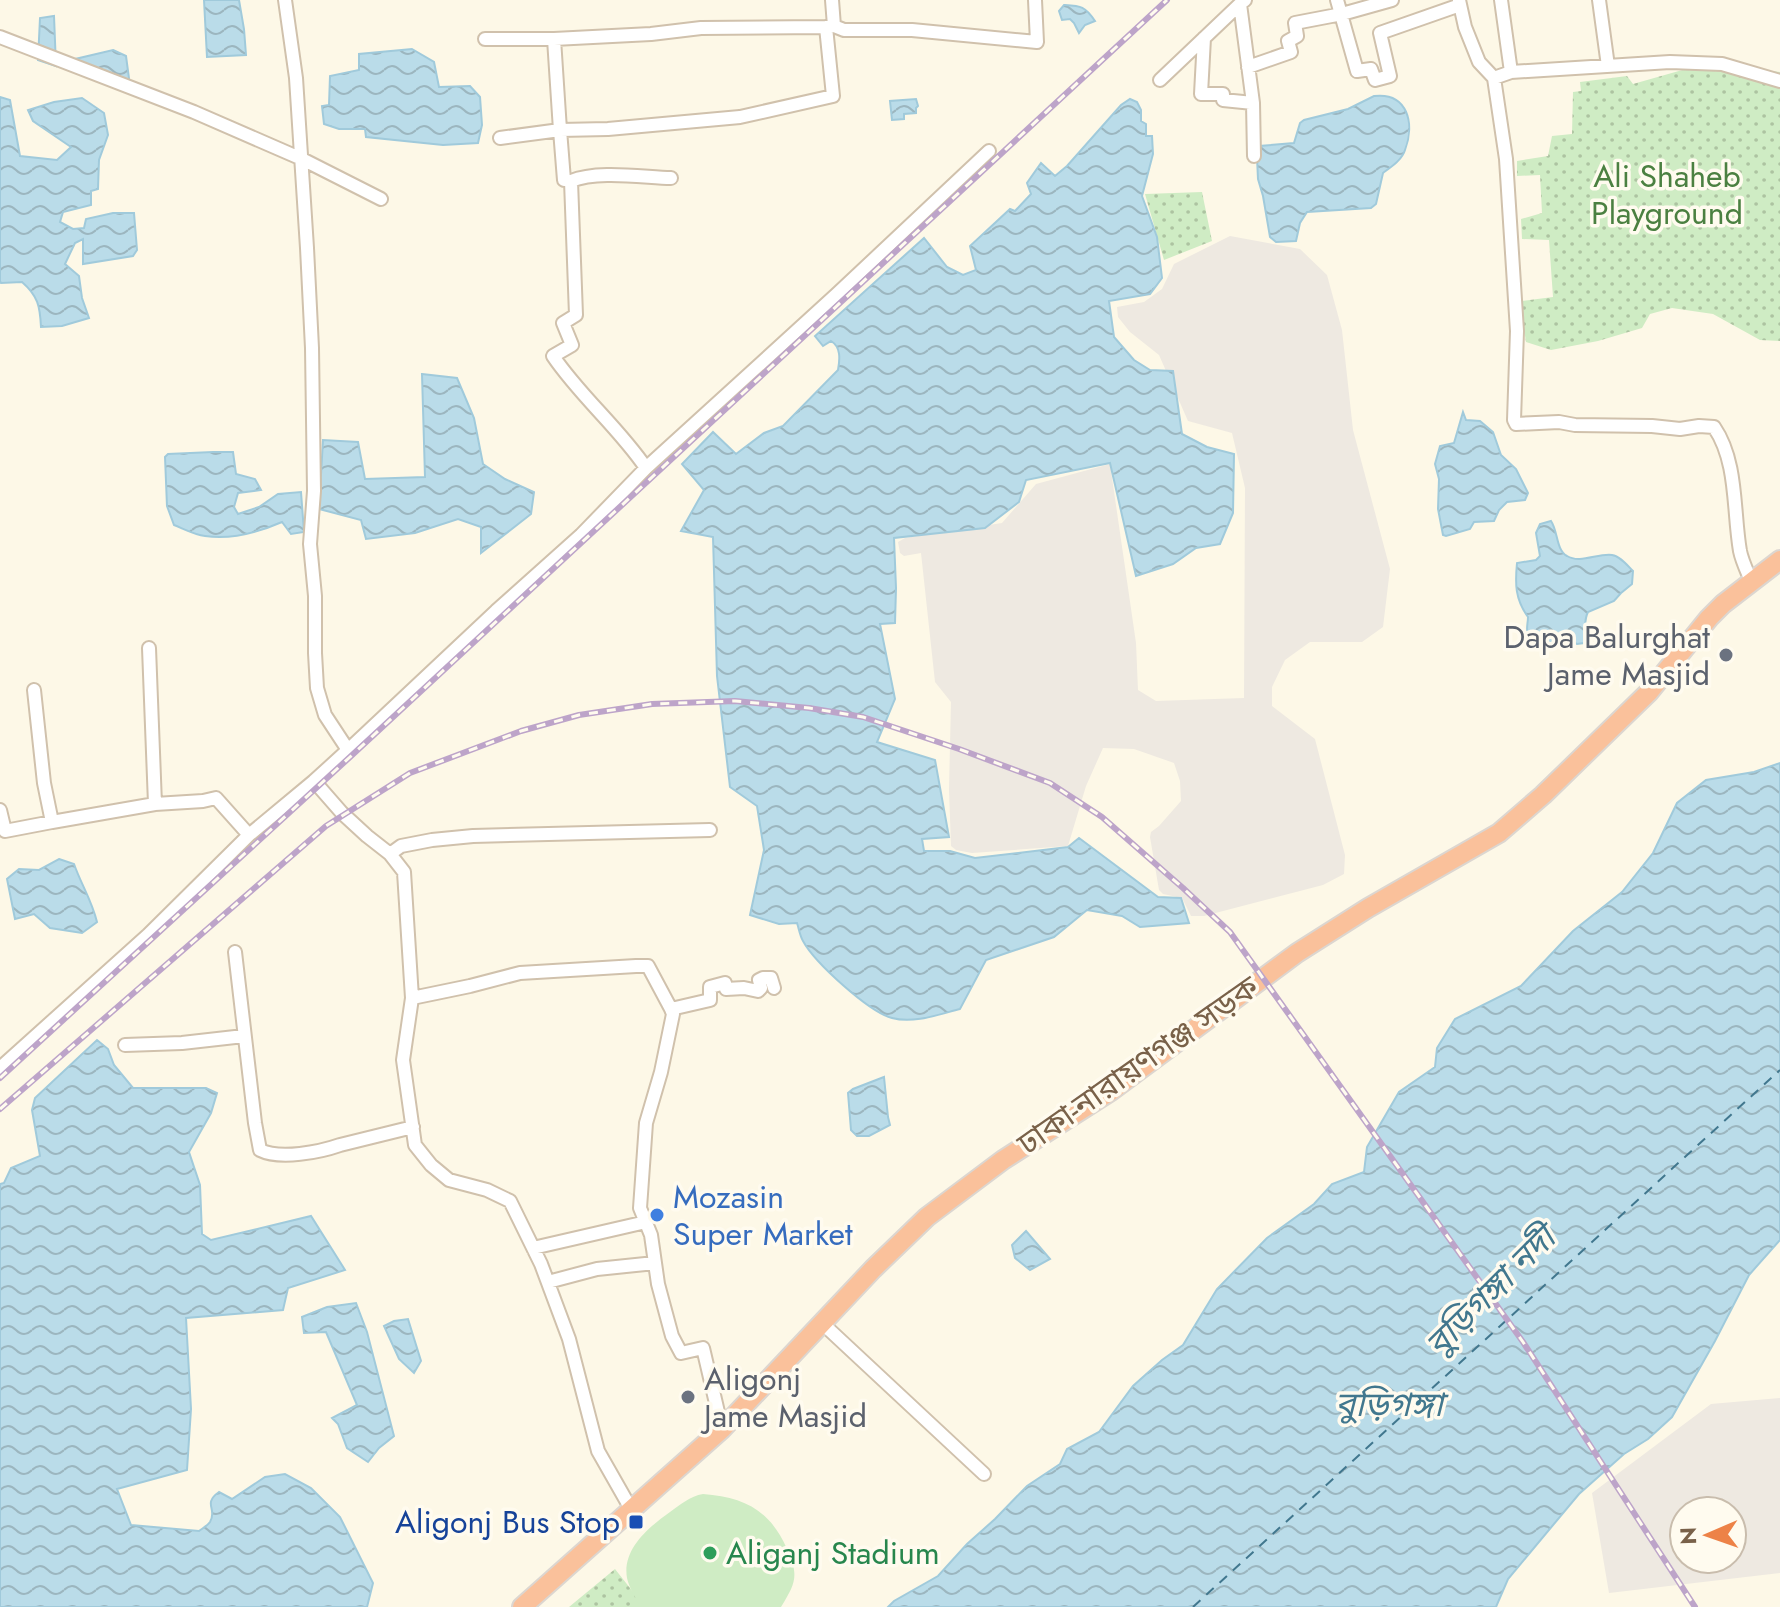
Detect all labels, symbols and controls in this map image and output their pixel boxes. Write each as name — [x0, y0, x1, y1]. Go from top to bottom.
park label: Ali Shaheb Playground — [1591, 153, 1743, 236]
place label: Dapa Balurghat Jame Masjid — [1504, 614, 1710, 697]
marker: Dapa Balurghat Jame Masjid — [1717, 646, 1735, 664]
street label: ঢাকা-নারায়ণগঞ্জ সড়ক — [1007, 964, 1269, 1166]
place label: Mozasin Super Market — [673, 1174, 853, 1257]
marker: Mozasin Super Market — [648, 1206, 666, 1224]
water label: বুড়িগঙ্গা নদী — [1414, 1211, 1571, 1368]
place label: Aligonj Jame Masjid — [700, 1356, 867, 1439]
water label: বুড়িগঙ্গা — [1335, 1380, 1449, 1429]
marker: Aligonj Jame Masjid — [679, 1388, 697, 1406]
north arrow — [1668, 1495, 1748, 1575]
place label: Aligonj Bus Stop — [395, 1499, 620, 1545]
marker: Aligonj Bus Stop — [627, 1513, 645, 1531]
text: N — [1672, 1526, 1704, 1545]
place label: Aliganj Stadium — [726, 1530, 940, 1576]
marker: Aliganj Stadium — [701, 1544, 719, 1562]

